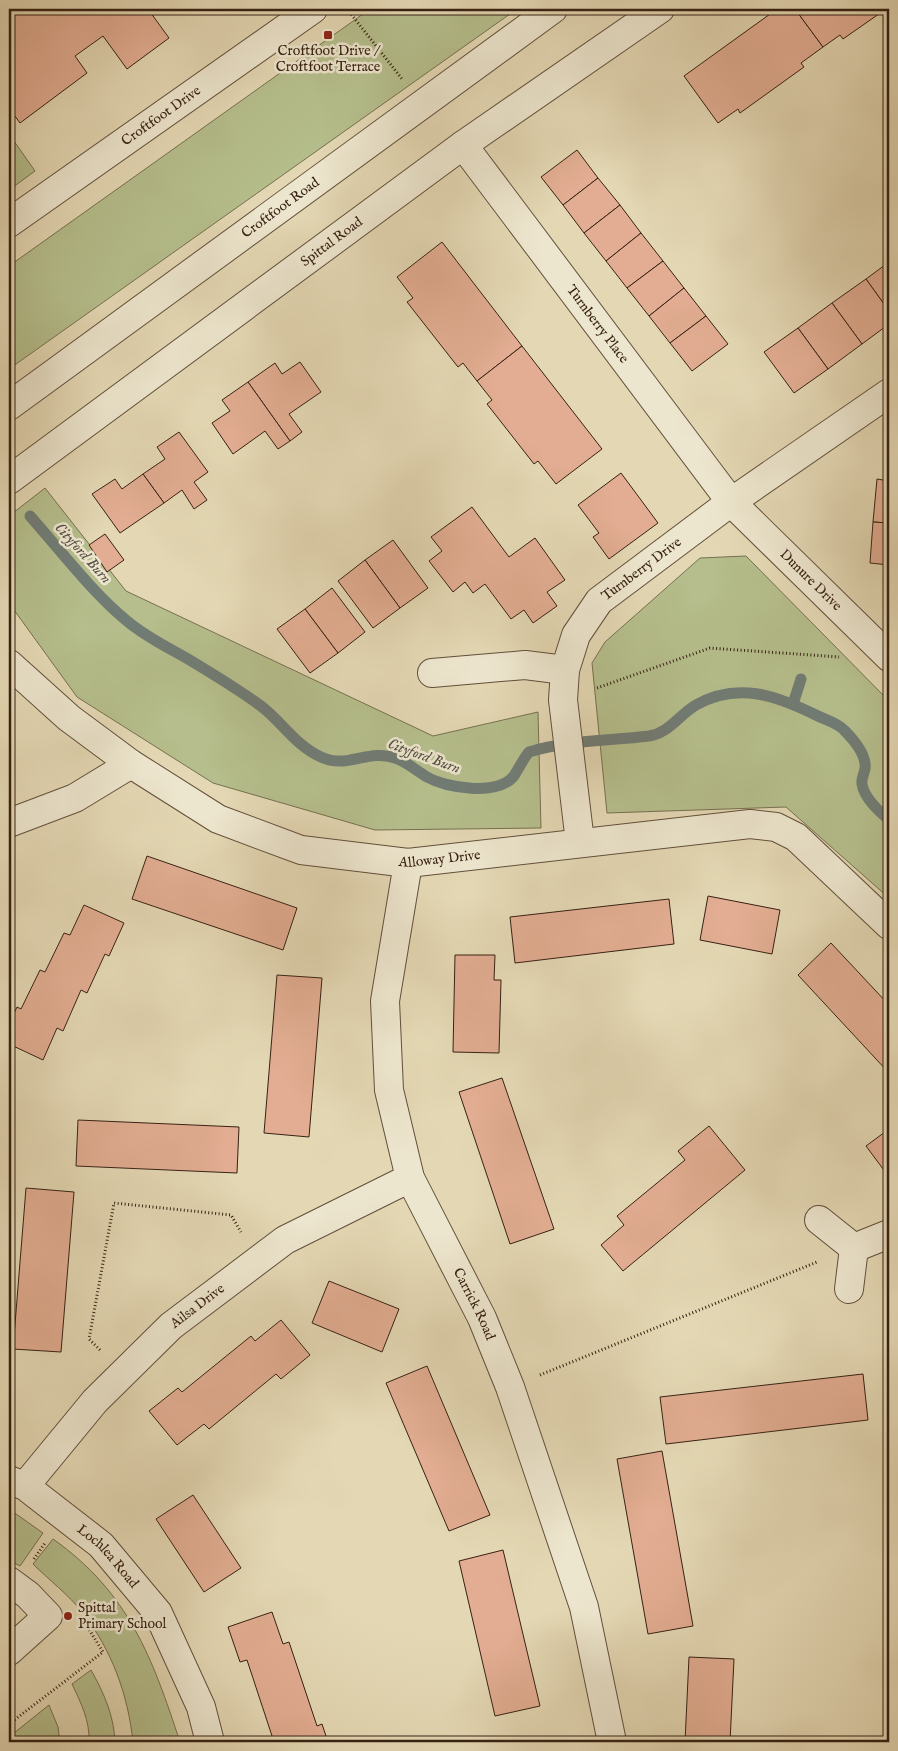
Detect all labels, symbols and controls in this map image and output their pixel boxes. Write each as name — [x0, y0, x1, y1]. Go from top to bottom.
marker: Croftfoot Drive / Croftfoot Terrace — [322, 29, 334, 41]
place label: Croftfoot Drive / Croftfoot Terrace — [276, 42, 381, 76]
street label: Croftfoot Drive — [118, 81, 205, 150]
street label: Croftfoot Road — [238, 173, 323, 242]
street label: Spittal Road — [297, 213, 367, 271]
street label: Turnberry Place — [562, 281, 633, 367]
water label: Cityford Burn — [51, 519, 115, 587]
street label: Turnberry Drive — [598, 533, 686, 605]
street label: Dunure Drive — [776, 546, 846, 615]
water label: Cityford Burn — [385, 734, 463, 778]
street label: Alloway Drive — [397, 846, 482, 872]
street label: Carrick Road — [449, 1265, 499, 1343]
street label: Ailsa Drive — [166, 1279, 229, 1333]
street label: Lochlea Road — [73, 1520, 143, 1592]
place label: Spittal Primary School — [78, 1599, 167, 1633]
marker: Spittal Primary School — [62, 1610, 74, 1622]

